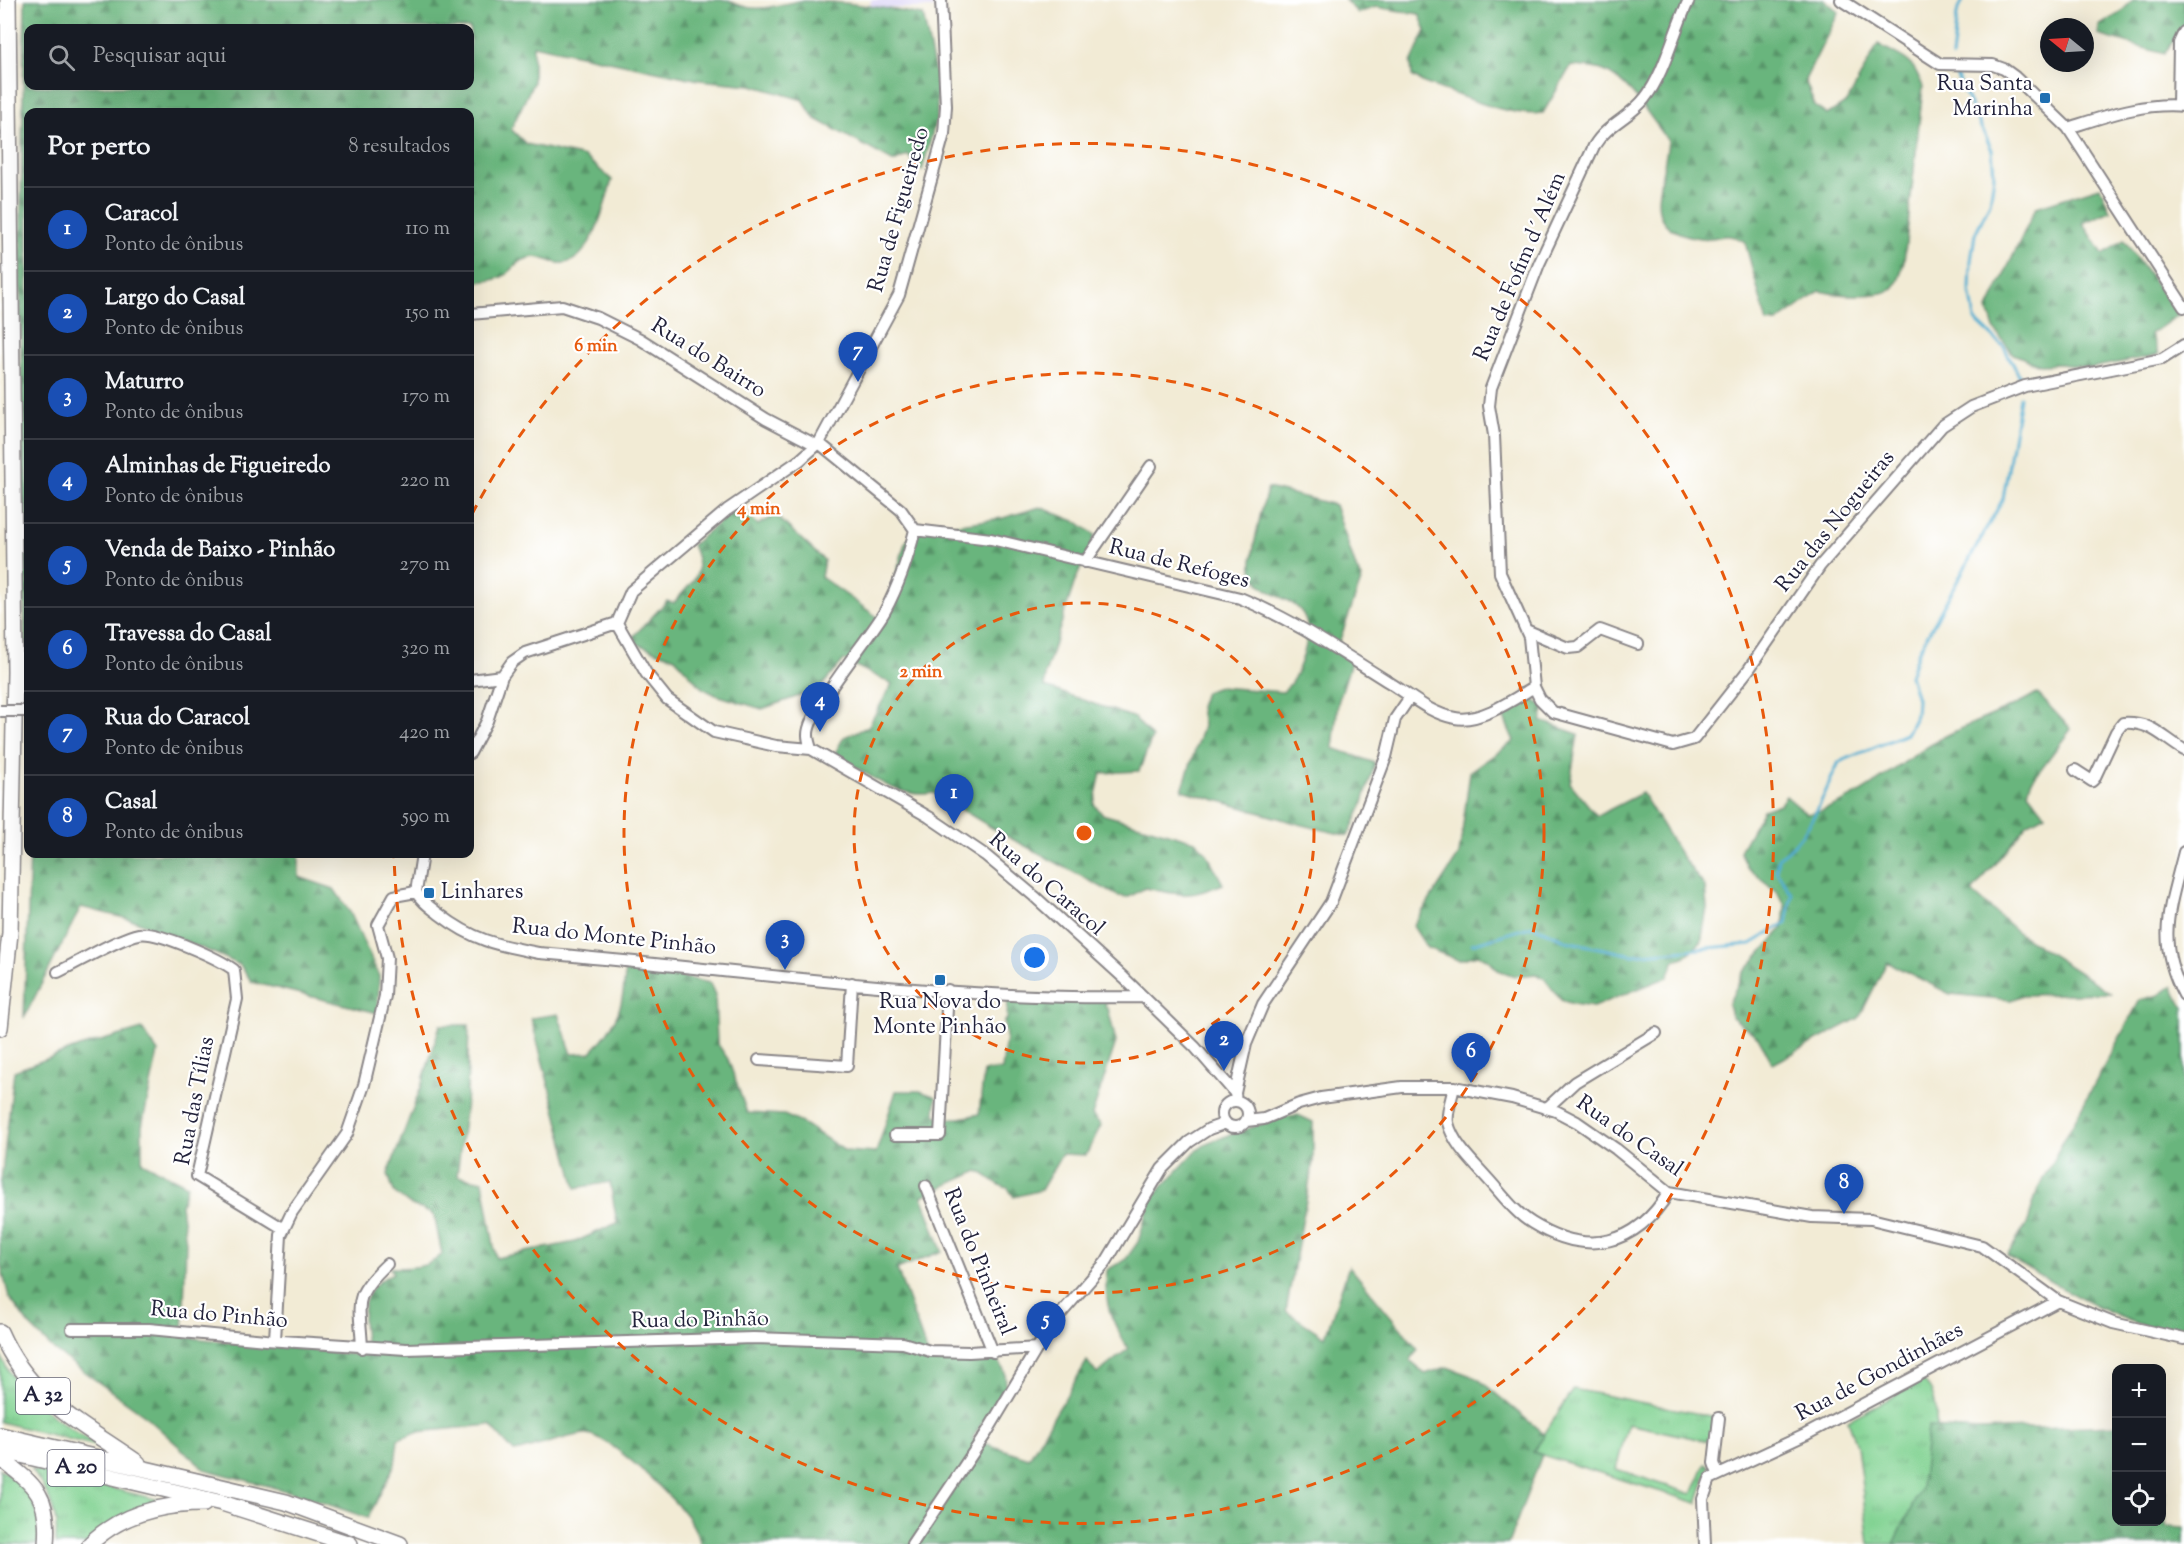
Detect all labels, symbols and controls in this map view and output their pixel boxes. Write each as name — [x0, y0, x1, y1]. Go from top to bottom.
north arrow — [2040, 18, 2094, 72]
search box — [24, 24, 474, 90]
icon: search — [45, 41, 78, 74]
text: Pesquisar aqui — [93, 41, 227, 73]
place label: Rua Santa Marinha — [1937, 69, 2033, 126]
marker: Rua Santa Marinha — [2038, 91, 2052, 105]
street label: Rua de Figueiredo — [861, 124, 939, 296]
text: Por perto — [48, 129, 150, 166]
text: 8 resultados — [348, 133, 450, 162]
street label: Rua de Fofim d´Além — [1467, 167, 1575, 367]
text: Caracol — [105, 199, 178, 231]
text: 1 — [64, 215, 71, 244]
text: 110 m — [405, 215, 450, 244]
text: Ponto de ônibus — [105, 231, 243, 260]
text: Largo do Casal — [105, 283, 245, 315]
text: 2 — [63, 299, 72, 328]
text: 150 m — [405, 299, 450, 328]
street label: Rua do Bairro — [644, 311, 772, 407]
text: Ponto de ônibus — [105, 315, 243, 344]
pin: 7 — [838, 332, 878, 382]
text: 6 min — [574, 334, 618, 360]
text: Maturro — [105, 367, 184, 399]
text: 3 — [63, 383, 72, 412]
text: 170 m — [402, 383, 450, 412]
text: Ponto de ônibus — [105, 399, 243, 428]
street label: Rua das Nogueiras — [1769, 444, 1903, 600]
text: Alminhas de Figueiredo — [105, 451, 331, 483]
text: 4 — [62, 467, 73, 496]
text: 220 m — [400, 467, 450, 496]
text: Ponto de ônibus — [105, 483, 243, 512]
text: 4 min — [736, 497, 781, 523]
street label: Rua de Refoges — [1105, 532, 1253, 598]
text: Venda de Baixo - Pinhão — [105, 535, 335, 567]
text: 5 — [64, 551, 71, 580]
text: 270 m — [400, 551, 450, 580]
text: Ponto de ônibus — [105, 567, 243, 596]
text: Travessa do Casal — [105, 619, 271, 651]
text: 6 — [63, 635, 72, 664]
text: 320 m — [401, 635, 450, 664]
text: Ponto de ônibus — [105, 651, 243, 680]
text: 2 min — [900, 660, 943, 686]
pin: 4 — [800, 682, 840, 732]
text: Rua do Caracol — [105, 703, 250, 735]
text: 7 — [62, 719, 73, 748]
text: 420 m — [399, 719, 450, 748]
text: Ponto de ônibus — [105, 735, 243, 764]
pin: 1 — [934, 774, 974, 824]
text: Casal — [105, 787, 158, 819]
text: 8 — [63, 803, 73, 832]
text: 590 m — [402, 803, 450, 832]
text: Ponto de ônibus — [105, 819, 243, 848]
centre of rings — [1074, 823, 1094, 843]
street label: Rua do Caracol — [981, 825, 1111, 945]
place label: Linhares — [441, 877, 523, 909]
marker: Linhares — [422, 886, 436, 900]
street label: Rua do Monte Pinhão — [510, 911, 718, 965]
pin: 3 — [766, 920, 804, 970]
your location — [1020, 943, 1049, 972]
marker: Rua Nova do Monte Pinhão — [933, 973, 947, 987]
place label: Rua Nova do Monte Pinhão — [873, 987, 1007, 1044]
pin: 2 — [1204, 1022, 1244, 1071]
street label: Rua das Tílias — [168, 1034, 224, 1168]
pin: 6 — [1452, 1034, 1490, 1083]
street label: Rua do Casal — [1569, 1088, 1689, 1186]
pin: 8 — [1824, 1164, 1864, 1214]
street label: Rua do Pinheiral — [934, 1183, 1022, 1341]
street label: Rua do Pinhão — [149, 1294, 289, 1338]
pin: 5 — [1026, 1302, 1066, 1351]
street label: Rua do Pinhão — [631, 1304, 769, 1338]
street label: Rua de Gondinhães — [1790, 1315, 1970, 1431]
map controls — [2112, 1364, 2166, 1526]
button: + — [2112, 1364, 2166, 1418]
road number: A 32 — [16, 1378, 70, 1414]
button: − — [2112, 1418, 2166, 1472]
road number: A 20 — [48, 1450, 104, 1486]
button: locate — [2112, 1472, 2166, 1526]

